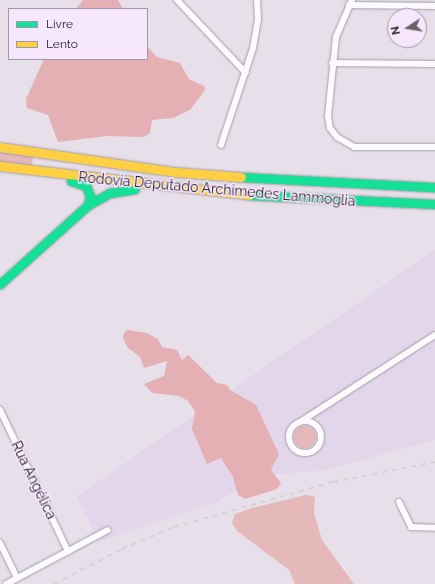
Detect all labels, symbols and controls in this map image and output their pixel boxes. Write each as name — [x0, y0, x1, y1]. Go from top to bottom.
legend — [8, 8, 148, 60]
north arrow — [387, 8, 427, 48]
text: Livre — [46, 17, 73, 31]
text: N — [389, 25, 403, 36]
text: Lento — [46, 37, 78, 51]
street label: Rodovia Deputado Archimedes Lammoglia — [78, 169, 356, 209]
street label: Rua Angélica — [8, 438, 60, 522]

